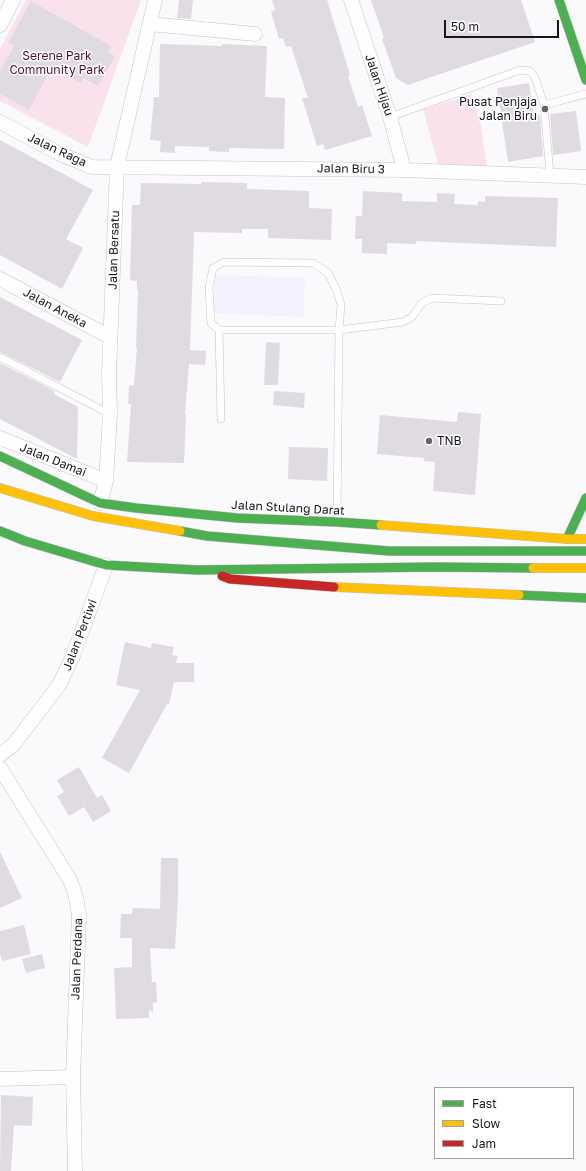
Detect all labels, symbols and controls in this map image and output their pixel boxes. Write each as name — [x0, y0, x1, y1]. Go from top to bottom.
scale bar — [446, 12, 561, 38]
text: 50 m — [451, 19, 479, 34]
park label: Serene Park Community Park — [9, 49, 105, 77]
street label: Jalan Hijau — [362, 52, 396, 118]
place label: Pusat Penjaja Jalan Biru — [459, 95, 537, 123]
marker: Pusat Penjaja Jalan Biru — [540, 104, 550, 114]
street label: Jalan Raga — [25, 130, 89, 170]
street label: Jalan Biru 3 — [317, 161, 385, 177]
street label: Jalan Bersatu — [105, 210, 123, 290]
street label: Jalan Aneka — [21, 285, 89, 331]
place label: TNB — [437, 434, 462, 448]
marker: TNB — [424, 436, 434, 446]
street label: Jalan Damai — [18, 440, 88, 480]
street label: Jalan Stulang Darat — [231, 498, 345, 518]
street label: Jalan Pertiwi — [60, 597, 100, 673]
street label: Jalan Perdana — [68, 918, 86, 1000]
legend — [434, 1087, 574, 1159]
text: Fast — [472, 1096, 497, 1111]
text: Slow — [472, 1116, 500, 1131]
text: Jam — [472, 1136, 496, 1151]

